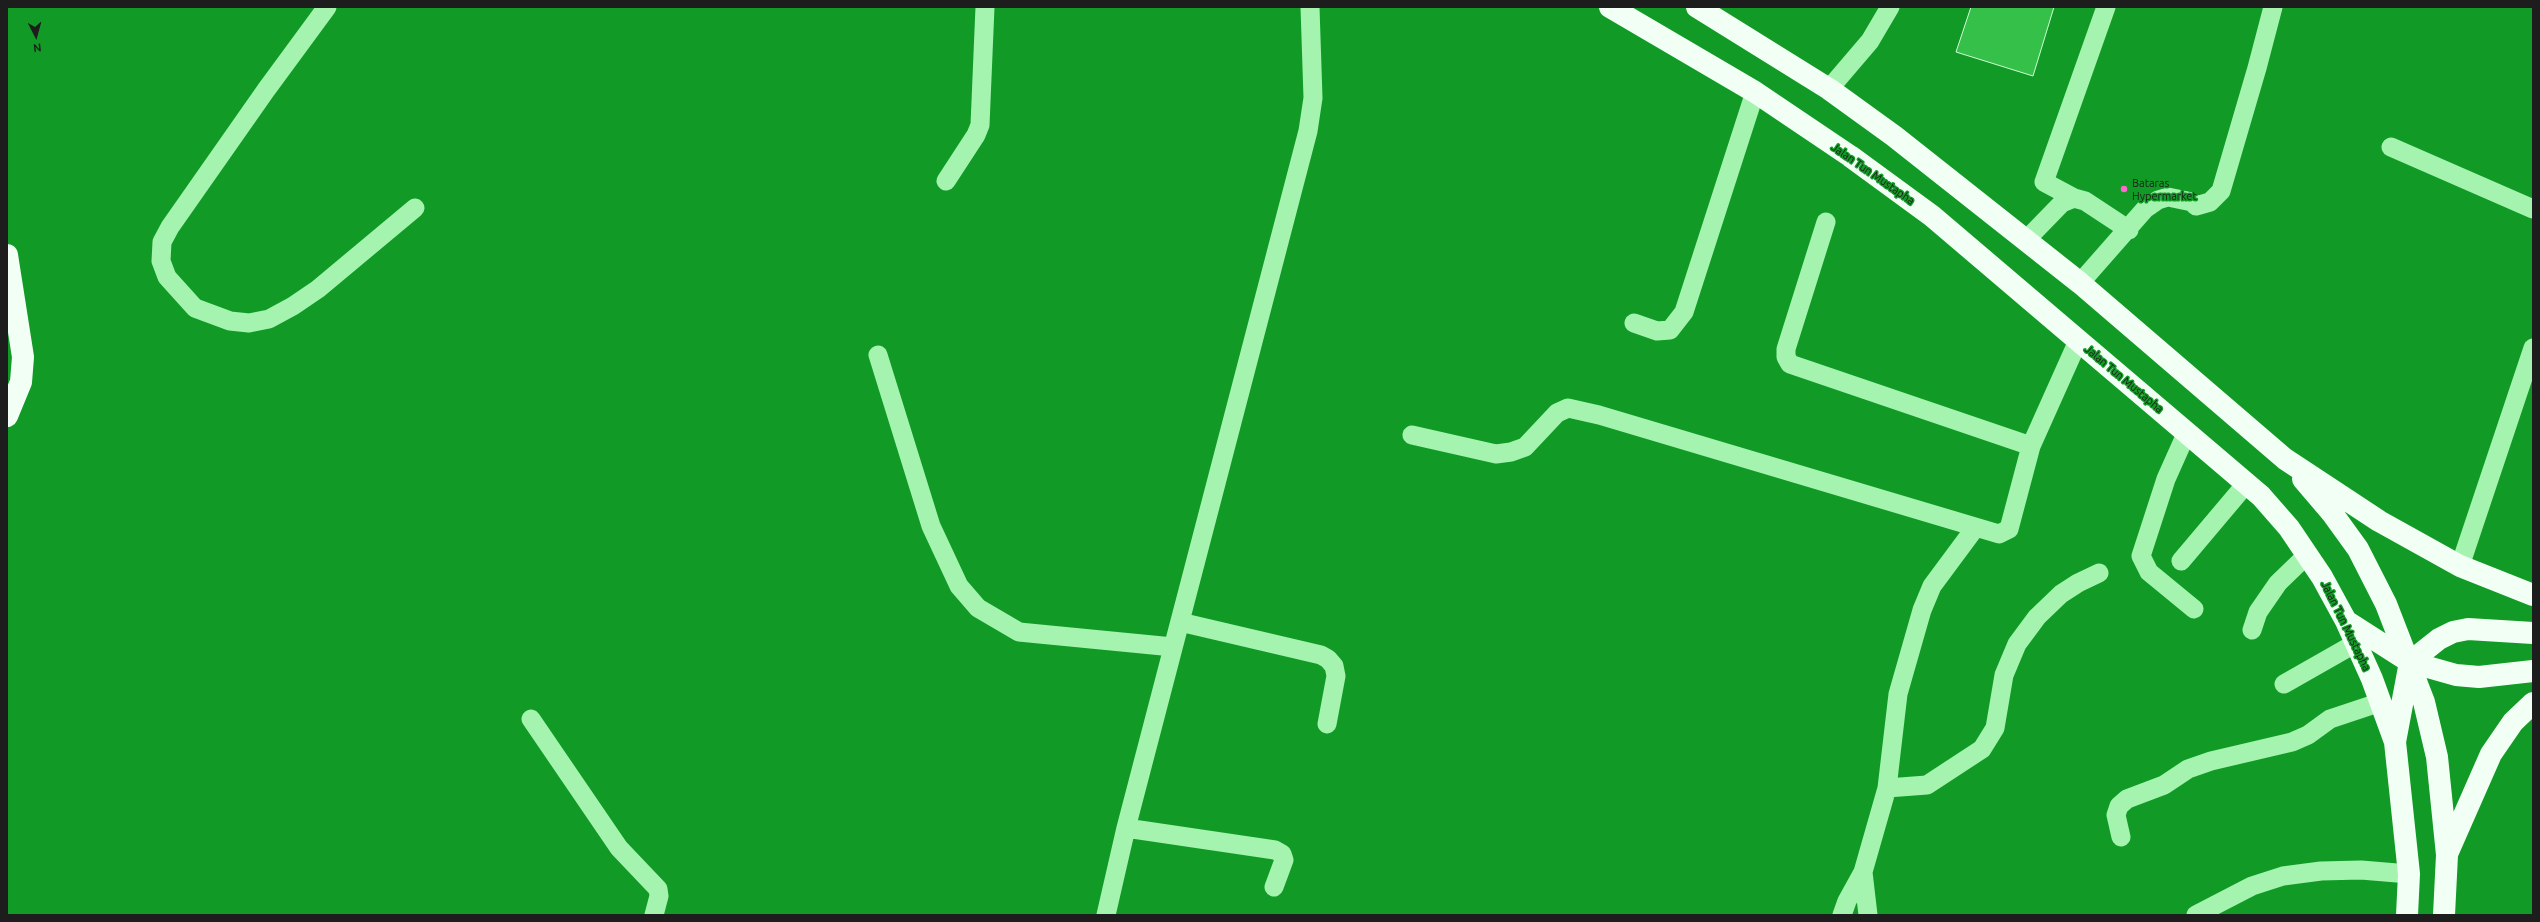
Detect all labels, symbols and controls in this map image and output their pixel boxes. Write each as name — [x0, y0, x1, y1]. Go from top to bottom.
north arrow — [16, 16, 56, 56]
text: N — [33, 42, 42, 54]
street label: Jalan Tun Mustapha — [1829, 140, 1917, 208]
place label: Bataras Hypermarket — [2132, 176, 2197, 202]
marker: Bataras Hypermarket — [2119, 184, 2129, 194]
street label: Jalan Tun Mustapha — [2082, 342, 2166, 416]
street label: Jalan Tun Mustapha — [2319, 579, 2373, 673]

